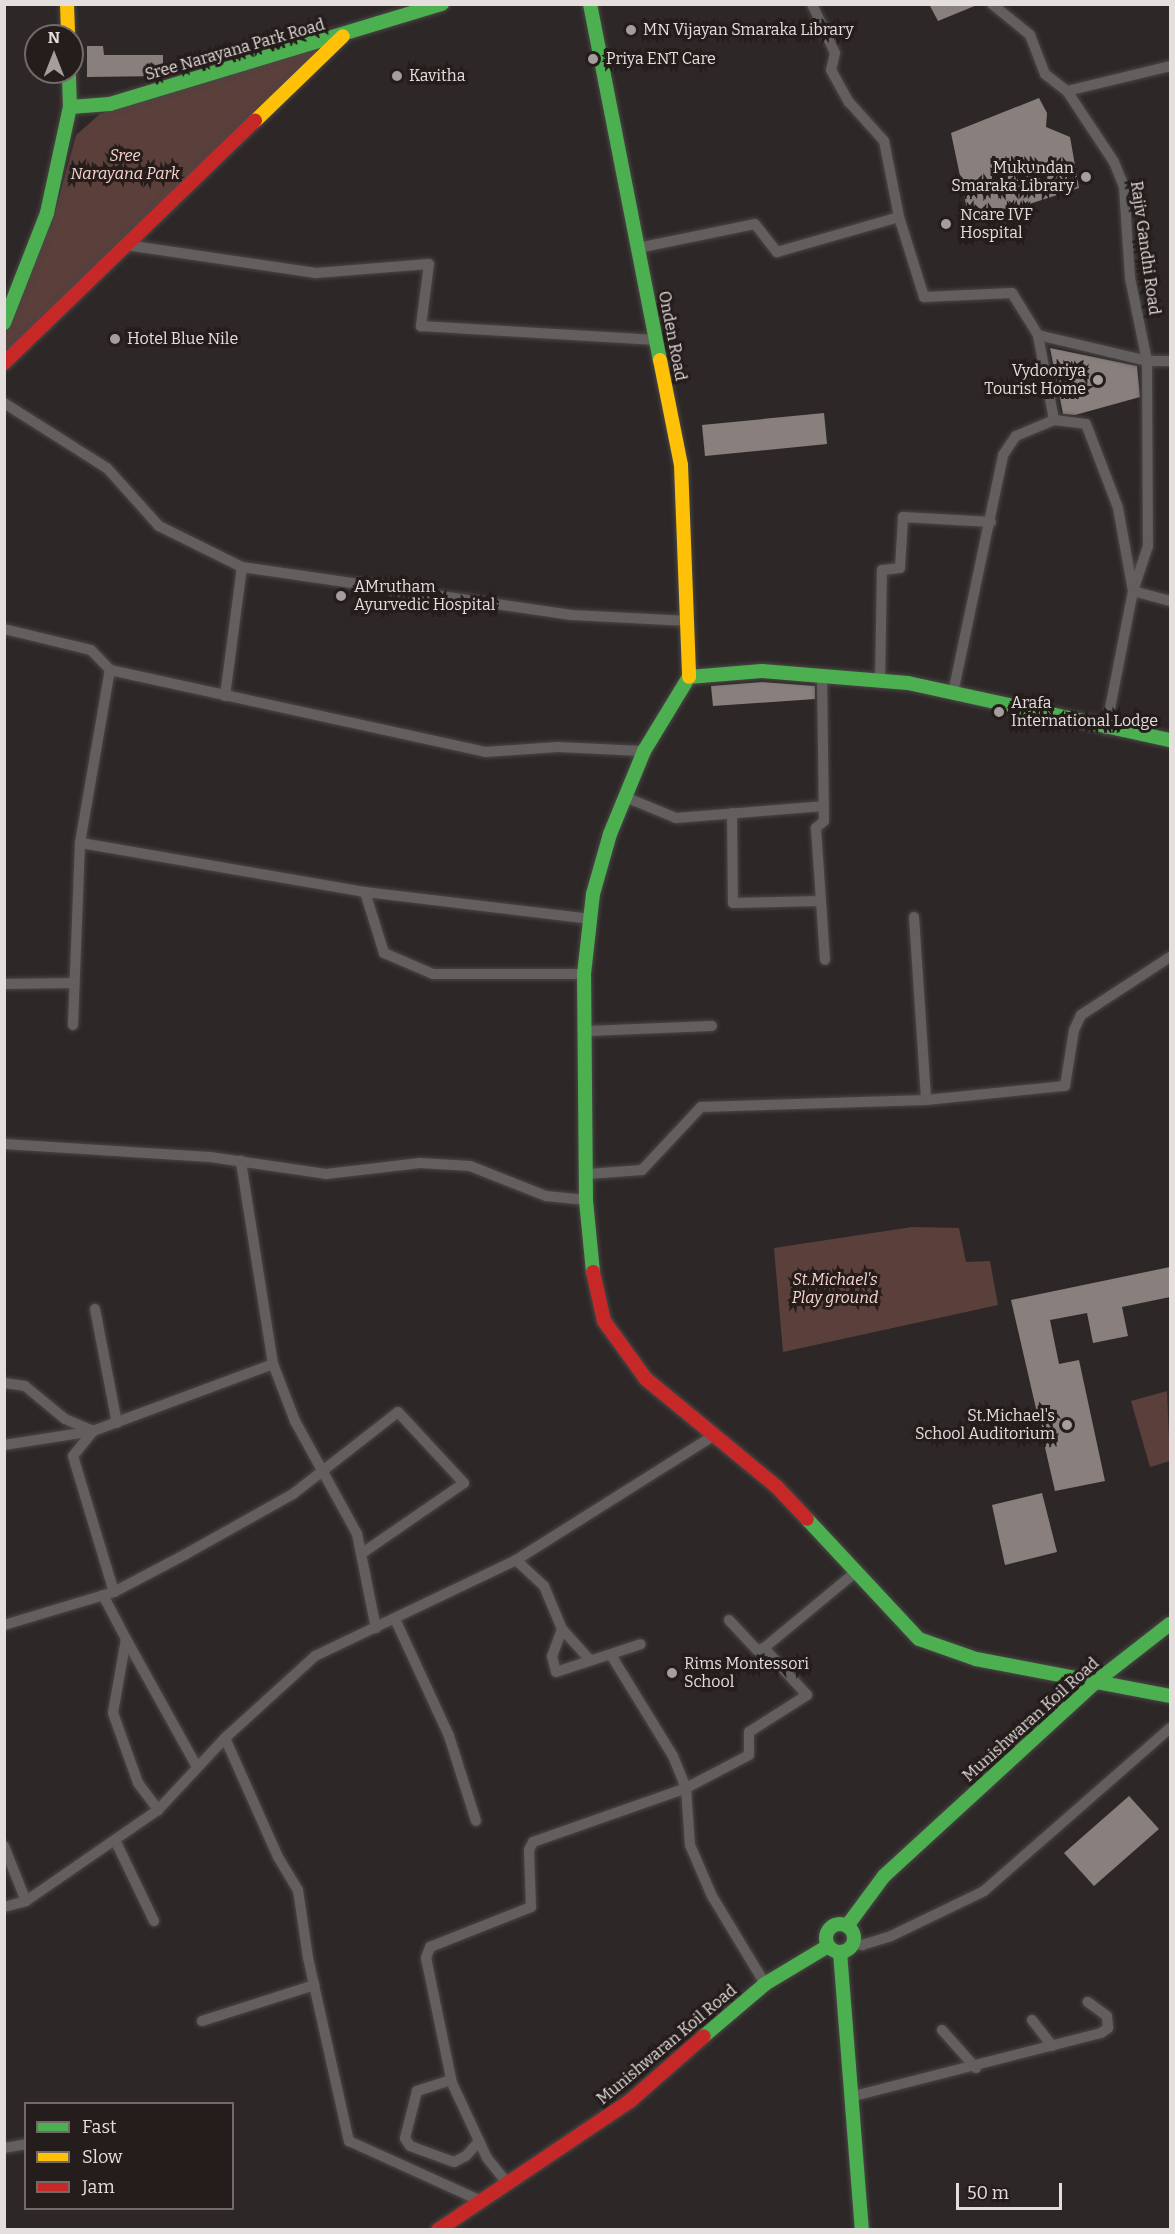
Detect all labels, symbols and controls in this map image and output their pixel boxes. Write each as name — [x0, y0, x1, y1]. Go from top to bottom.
street label: Sree Narayana Park Road — [143, 15, 327, 85]
place label: MN Vijayan Smaraka Library — [643, 20, 854, 40]
marker: MN Vijayan Smaraka Library — [624, 23, 638, 37]
north arrow — [24, 24, 84, 84]
text: N — [48, 28, 60, 47]
place label: Priya ENT Care — [606, 49, 716, 69]
marker: Priya ENT Care — [584, 50, 602, 68]
place label: Kavitha — [409, 66, 465, 86]
marker: Kavitha — [390, 69, 404, 83]
park label: Sree Narayana Park — [70, 146, 180, 184]
place label: Mukundan Smaraka Library — [951, 158, 1074, 196]
marker: Mukundan Smaraka Library — [1079, 170, 1093, 184]
street label: Rajiv Gandhi Road — [1126, 180, 1164, 316]
place label: Ncare IVF Hospital — [960, 205, 1033, 243]
marker: Ncare IVF Hospital — [937, 215, 955, 233]
street label: Onden Road — [654, 290, 690, 382]
place label: Hotel Blue Nile — [127, 329, 238, 349]
marker: Hotel Blue Nile — [108, 332, 122, 346]
place label: Vydooriya Tourist Home — [984, 361, 1086, 399]
marker: Vydooriya Tourist Home — [1091, 373, 1105, 387]
place label: AMrutham Ayurvedic Hospital — [354, 577, 495, 615]
marker: AMrutham Ayurvedic Hospital — [332, 587, 350, 605]
place label: Arafa International Lodge — [1011, 693, 1158, 731]
marker: Arafa International Lodge — [992, 705, 1006, 719]
park label: St.Michael's Play ground — [792, 1270, 878, 1308]
place label: St.Michael's School Auditorium — [915, 1406, 1055, 1444]
marker: St.Michael's School Auditorium — [1060, 1418, 1074, 1432]
place label: Rims Montessori School — [684, 1654, 809, 1692]
street label: Munishwaran Koil Road — [959, 1654, 1103, 1786]
marker: Rims Montessori School — [665, 1666, 679, 1680]
street label: Munishwaran Koil Road — [593, 1981, 741, 2109]
legend — [24, 2102, 234, 2210]
text: Fast — [82, 2116, 117, 2138]
text: Slow — [82, 2146, 122, 2168]
scale bar — [959, 2171, 1066, 2209]
text: Jam — [82, 2176, 115, 2198]
text: 50 m — [967, 2182, 1009, 2204]

